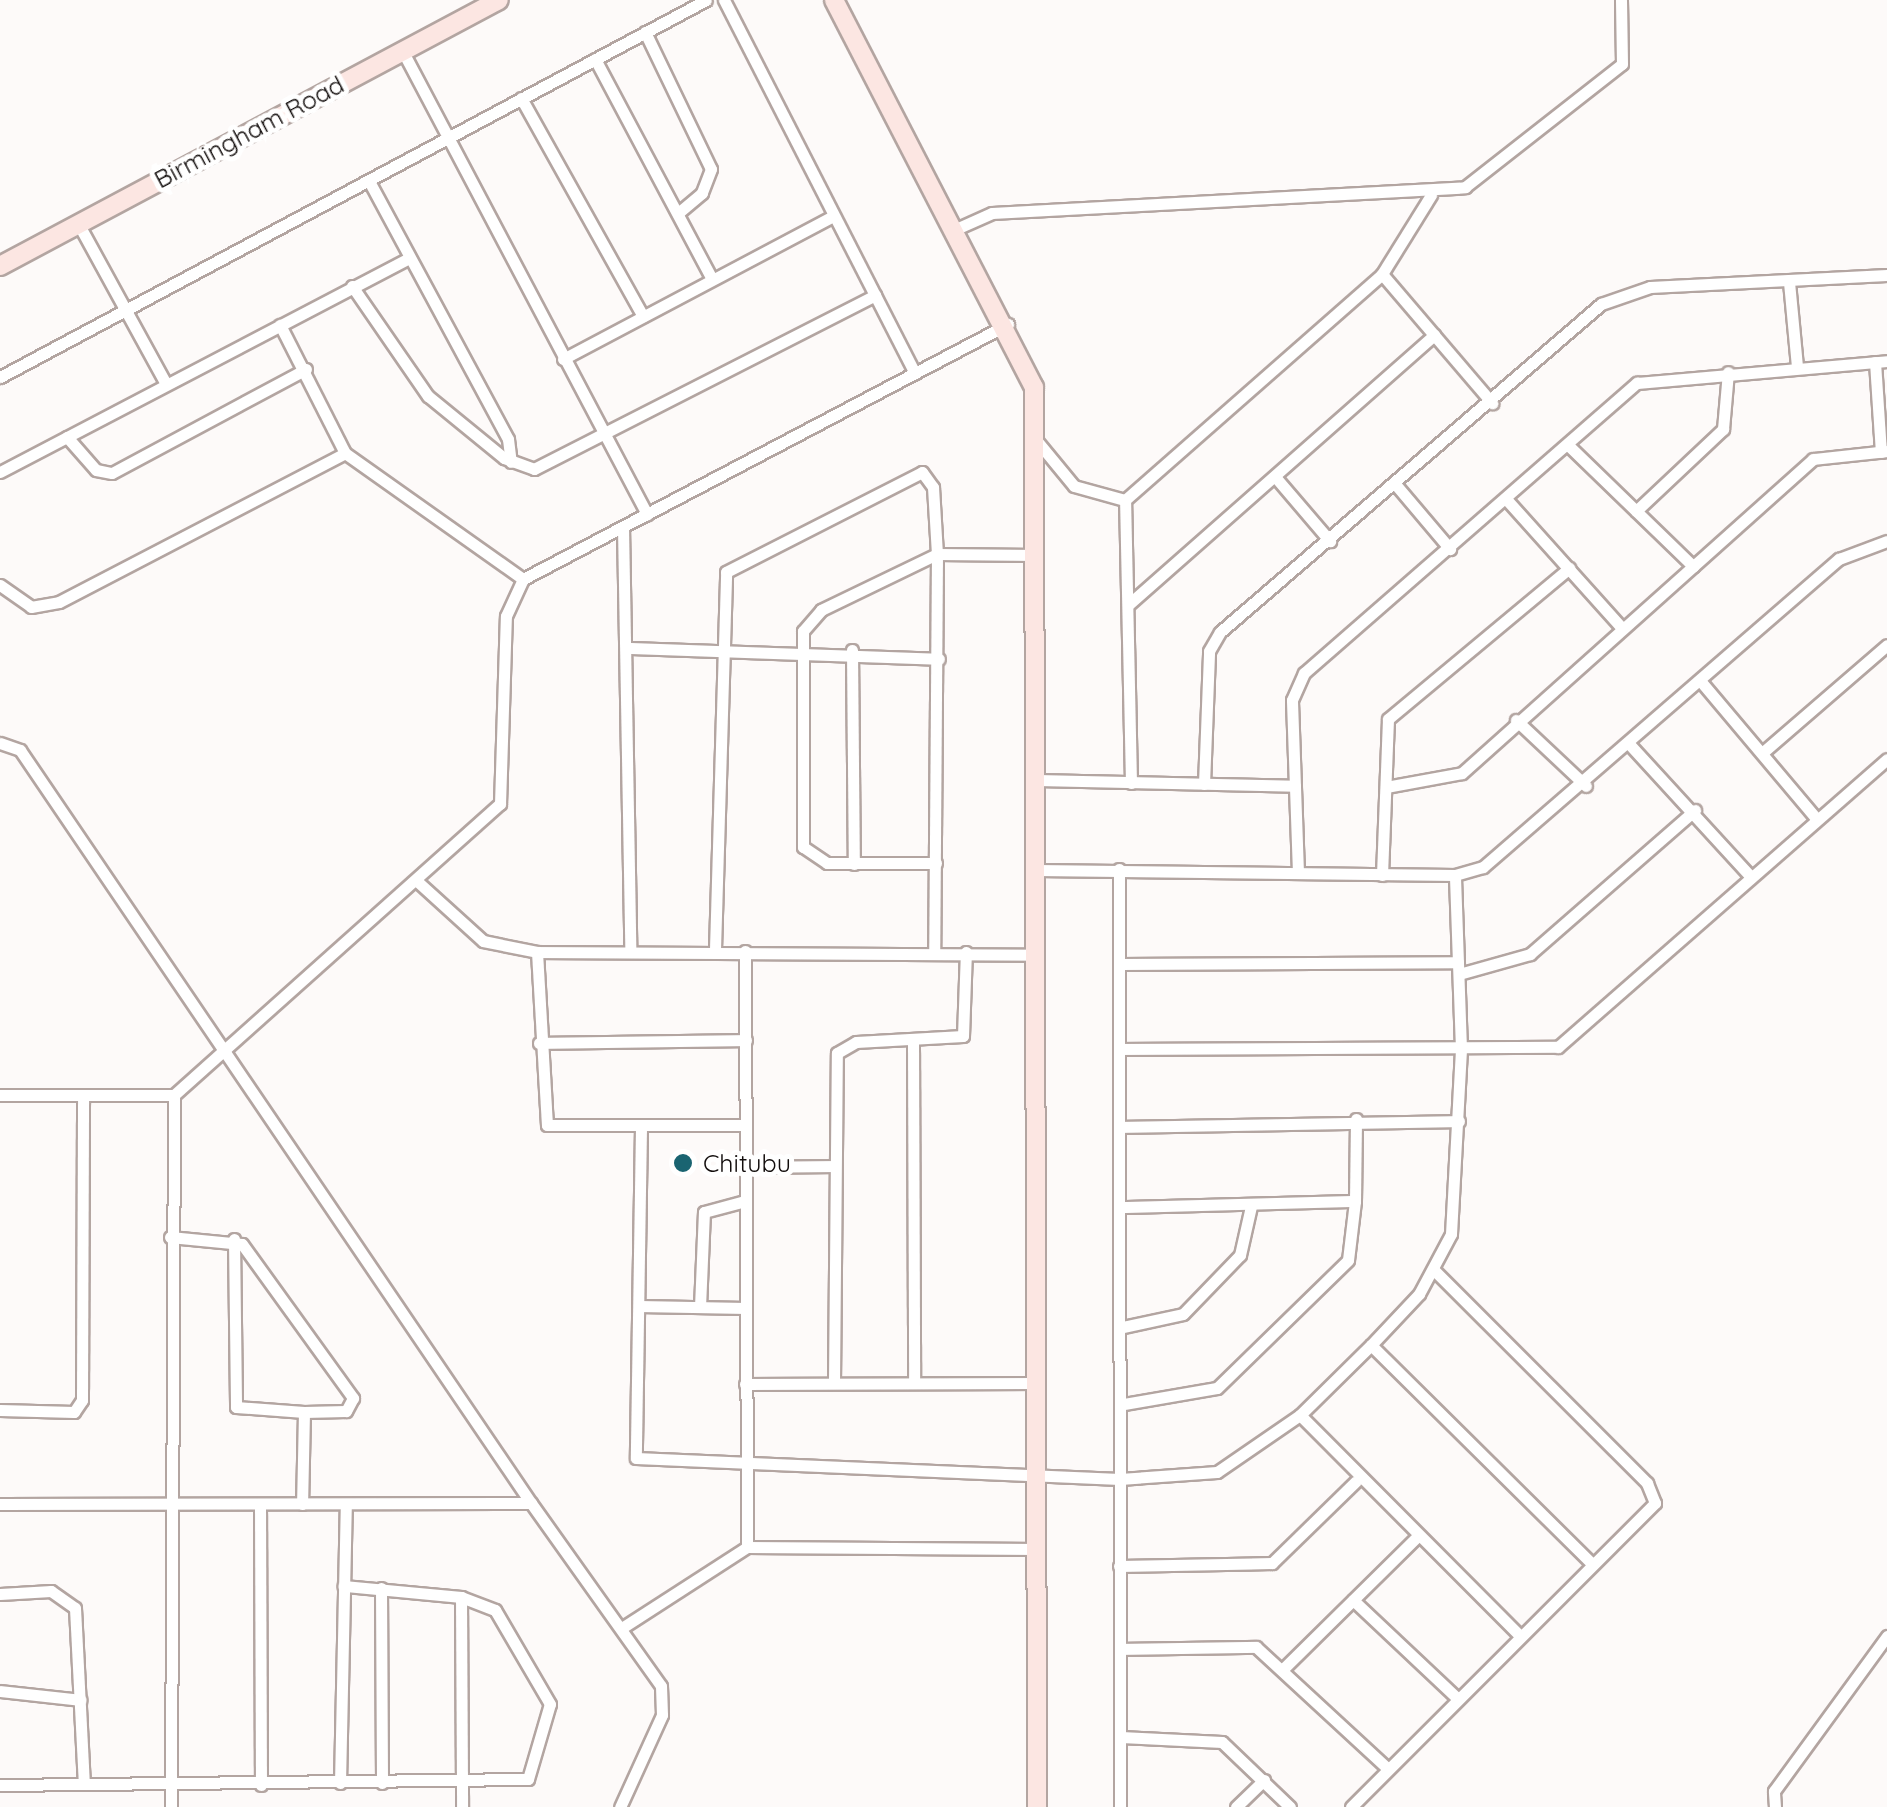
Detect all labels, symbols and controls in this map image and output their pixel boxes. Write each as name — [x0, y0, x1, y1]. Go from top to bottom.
street label: Birmingham Road — [149, 69, 349, 195]
place label: Chitubu — [703, 1148, 791, 1178]
marker: Chitubu — [672, 1152, 694, 1174]

